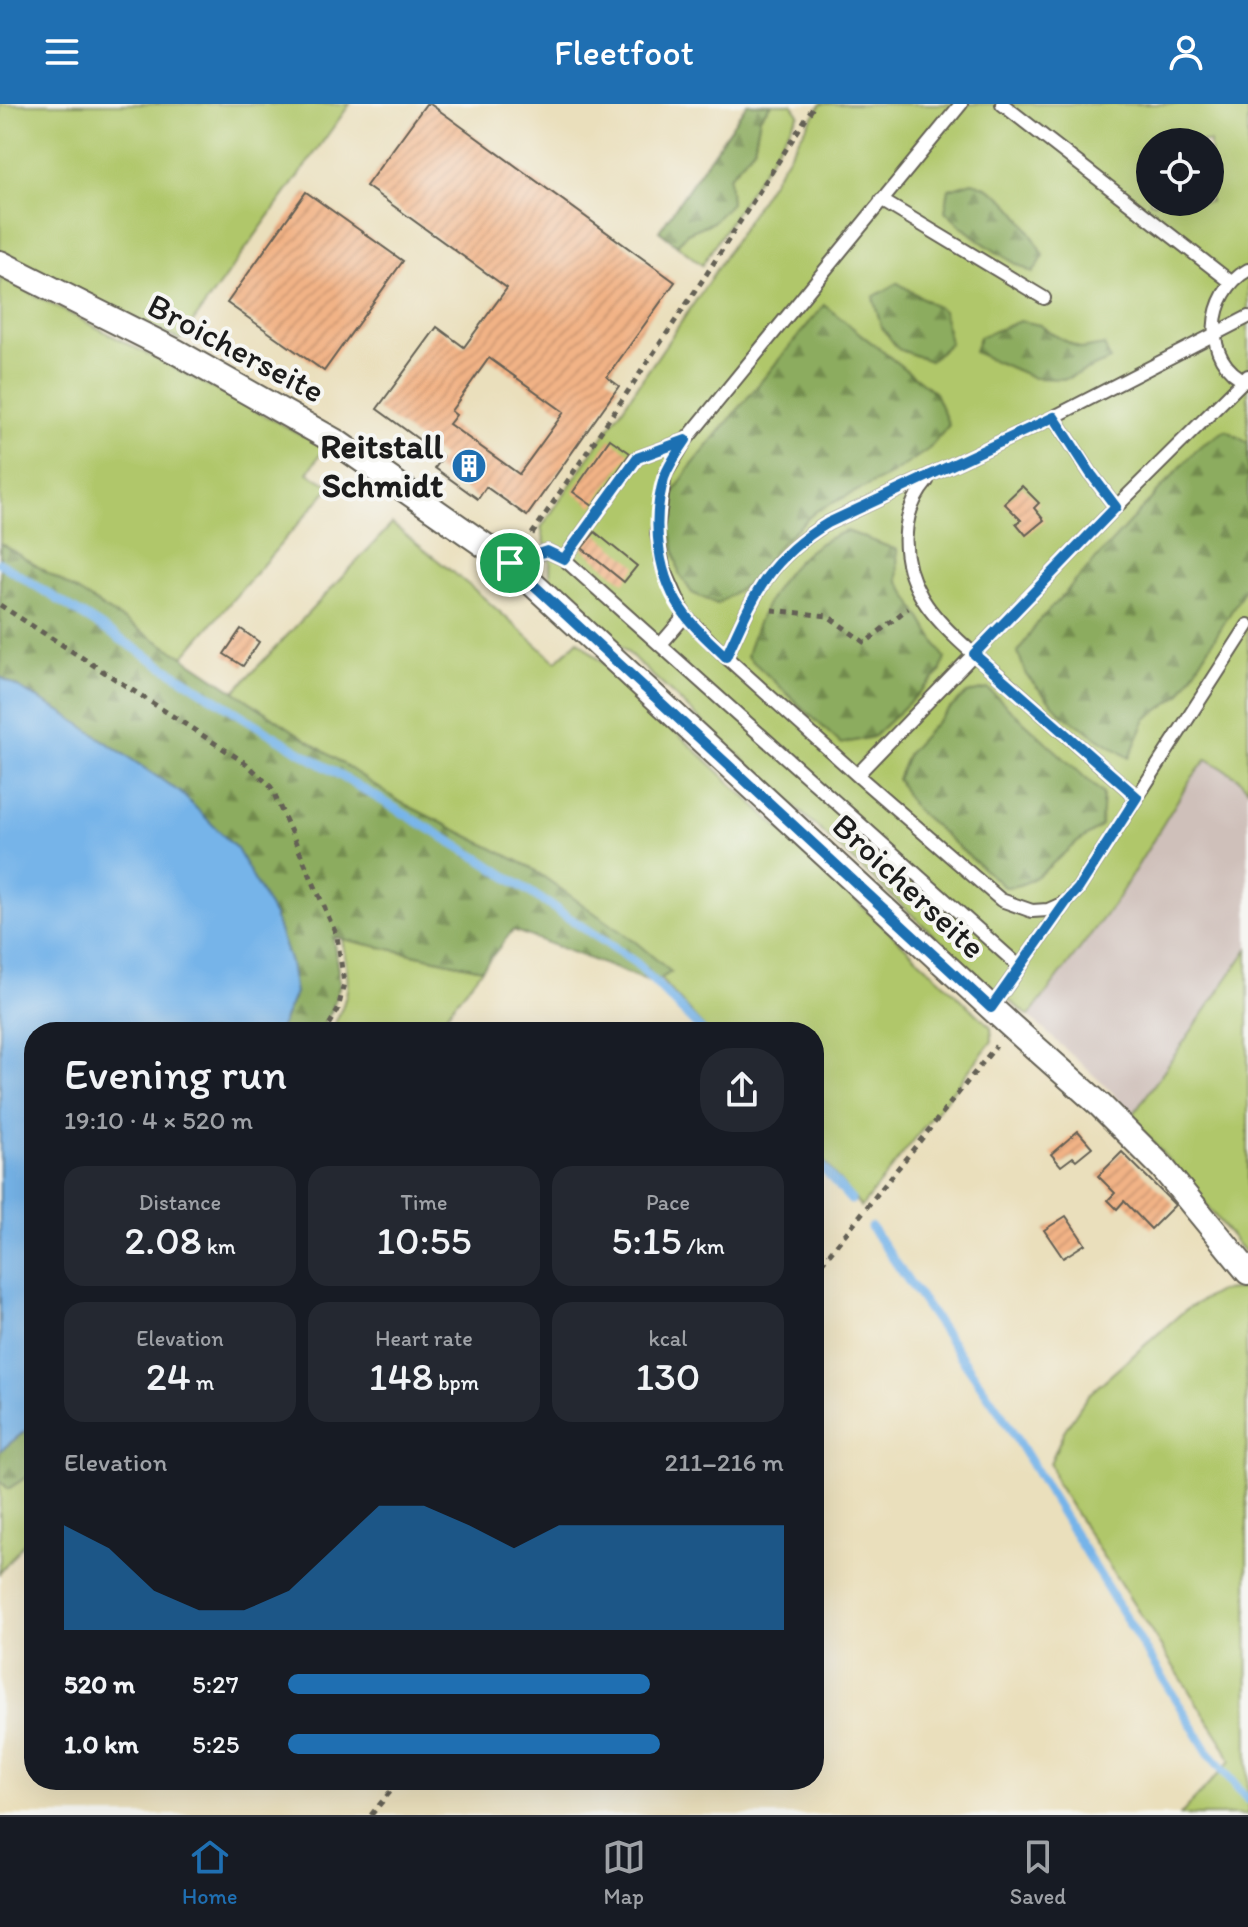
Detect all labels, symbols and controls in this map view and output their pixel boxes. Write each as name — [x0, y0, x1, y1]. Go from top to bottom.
icon: menu — [40, 30, 84, 74]
icon: person — [1164, 30, 1208, 74]
text: Fleetfoot — [554, 31, 694, 74]
map controls — [1136, 128, 1224, 216]
button: locate — [1136, 128, 1224, 216]
street label: Broicherseite — [141, 284, 331, 412]
place label: Reitstall Schmidt — [320, 426, 443, 506]
building icon: Reitstall Schmidt — [450, 447, 488, 485]
pin — [476, 529, 544, 597]
icon: arrive — [488, 541, 532, 585]
street label: Broicherseite — [824, 805, 994, 967]
text: Evening run — [64, 1047, 287, 1100]
button: share — [700, 1048, 784, 1132]
text: 19:10 · 4 × 520 m — [64, 1104, 253, 1136]
text: Distance — [139, 1189, 221, 1216]
text: Time — [401, 1189, 447, 1216]
text: Pace — [646, 1189, 690, 1216]
text: 2.08 — [124, 1216, 202, 1264]
text: 10:55 — [377, 1216, 472, 1264]
text: 5:15 — [611, 1216, 682, 1264]
text: km — [202, 1233, 236, 1260]
text: /km — [682, 1233, 725, 1260]
text: Elevation — [136, 1325, 224, 1352]
text: Heart rate — [375, 1325, 473, 1352]
text: kcal — [648, 1325, 688, 1352]
text: 24 — [146, 1352, 191, 1400]
text: 148 — [369, 1352, 433, 1400]
text: 130 — [636, 1352, 701, 1400]
text: m — [191, 1369, 214, 1396]
text: bpm — [433, 1369, 479, 1396]
text: Elevation — [64, 1446, 167, 1478]
text: 211–216 m — [664, 1446, 784, 1478]
text: 520 m — [64, 1668, 135, 1700]
text: 5:27 — [192, 1668, 239, 1700]
text: 1.0 km — [64, 1728, 139, 1760]
text: 5:25 — [192, 1728, 239, 1760]
tab: Home — [182, 1835, 238, 1910]
tab: Map — [602, 1835, 646, 1910]
tab: Saved — [1010, 1835, 1066, 1910]

